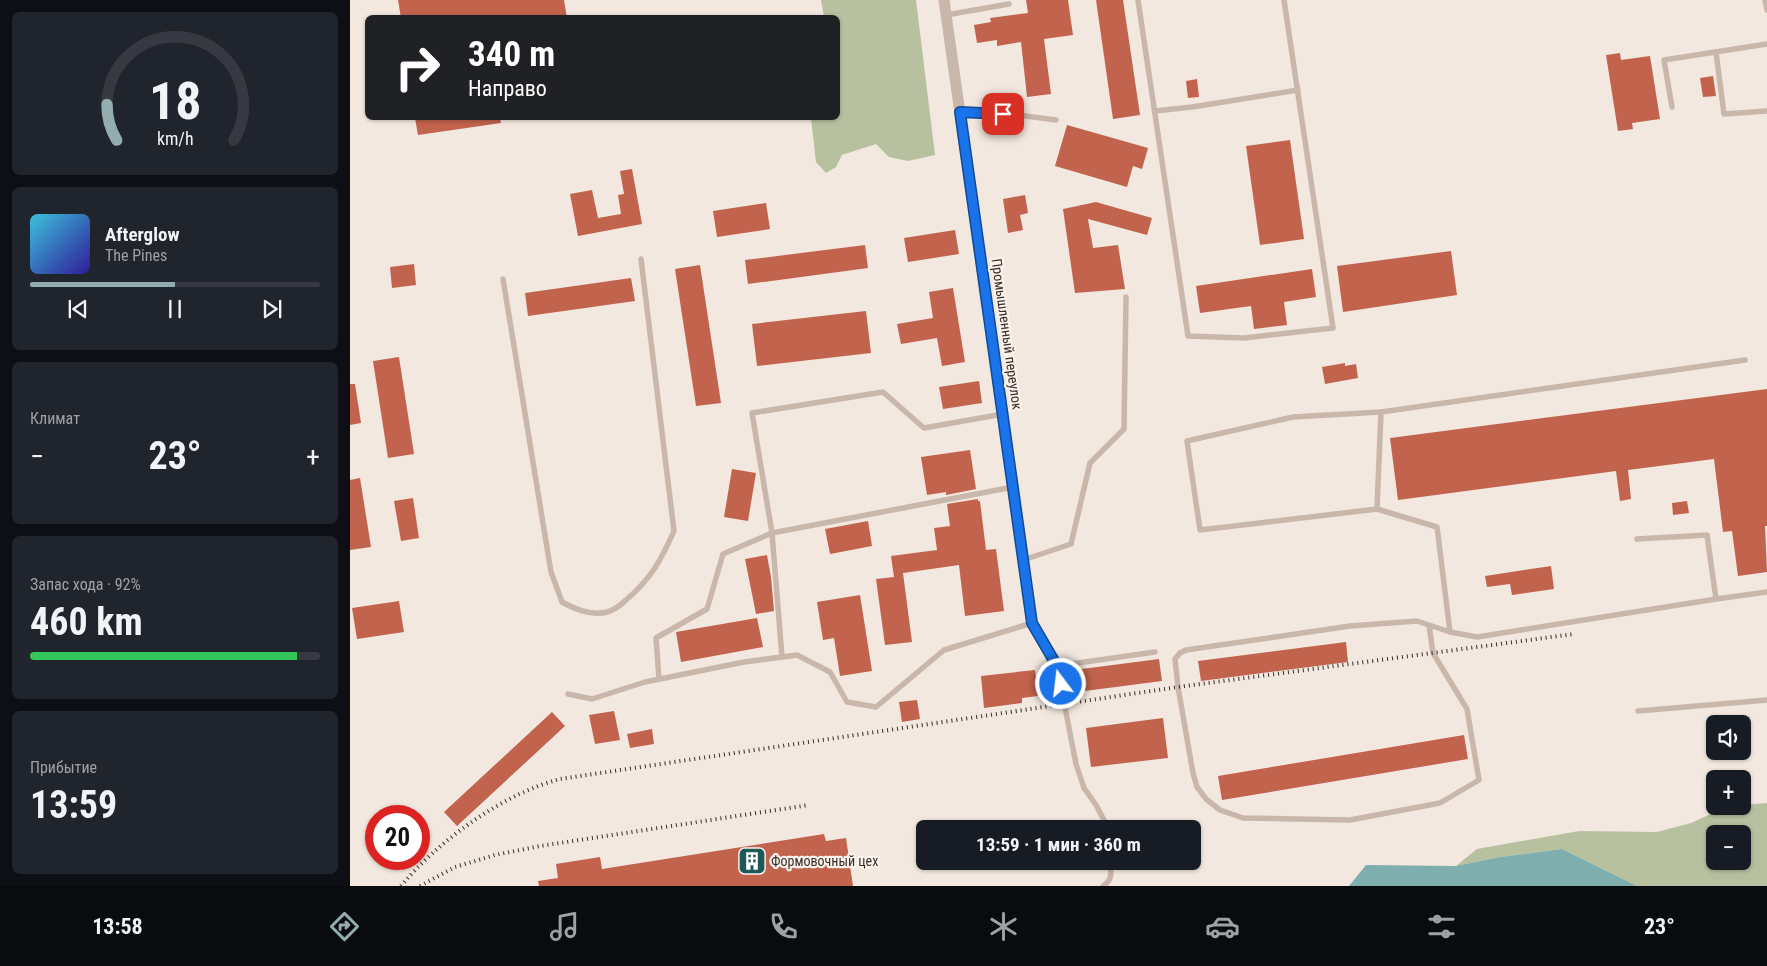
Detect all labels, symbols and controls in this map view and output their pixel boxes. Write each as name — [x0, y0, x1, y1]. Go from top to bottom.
text: 340 m — [468, 34, 555, 75]
icon: right — [385, 35, 450, 100]
text: 18 — [149, 71, 201, 132]
text: Направо — [468, 76, 547, 101]
pin — [982, 93, 1024, 135]
icon: arrive — [989, 100, 1017, 128]
text: km/h — [157, 128, 193, 149]
text: Afterglow — [105, 223, 179, 246]
text: The Pines — [105, 246, 167, 265]
street label: Промышленный переулок — [988, 257, 1026, 411]
icon: previous — [64, 295, 92, 323]
icon: pause — [161, 295, 189, 323]
icon: next — [258, 295, 286, 323]
text: Климат — [30, 409, 80, 428]
text: 23° — [148, 434, 202, 478]
text: − — [30, 440, 44, 473]
text: + — [306, 440, 320, 473]
text: Запас хода · 92% — [30, 575, 141, 594]
text: 460 km — [30, 600, 143, 644]
position arrow — [1034, 657, 1086, 709]
map controls — [1706, 715, 1751, 870]
button: sound — [1706, 715, 1751, 760]
text: Прибытие — [30, 758, 97, 777]
button: + — [1706, 770, 1751, 815]
text: 13:59 — [30, 783, 117, 827]
speed limit sign: 20 — [365, 805, 430, 870]
button: − — [1706, 825, 1751, 870]
text: 13:59 · 1 мин · 360 m — [976, 833, 1141, 856]
building icon: Формовочный цех — [737, 846, 767, 876]
place label: Формовочный цех — [771, 853, 878, 869]
icon: directions — [327, 909, 362, 944]
icon: music — [547, 909, 582, 944]
icon: phone — [766, 909, 801, 944]
icon: climate — [986, 909, 1021, 944]
icon: car — [1205, 909, 1240, 944]
icon: filters — [1424, 909, 1459, 944]
text: 13:58 — [92, 914, 143, 939]
text: 23° — [1644, 914, 1675, 939]

